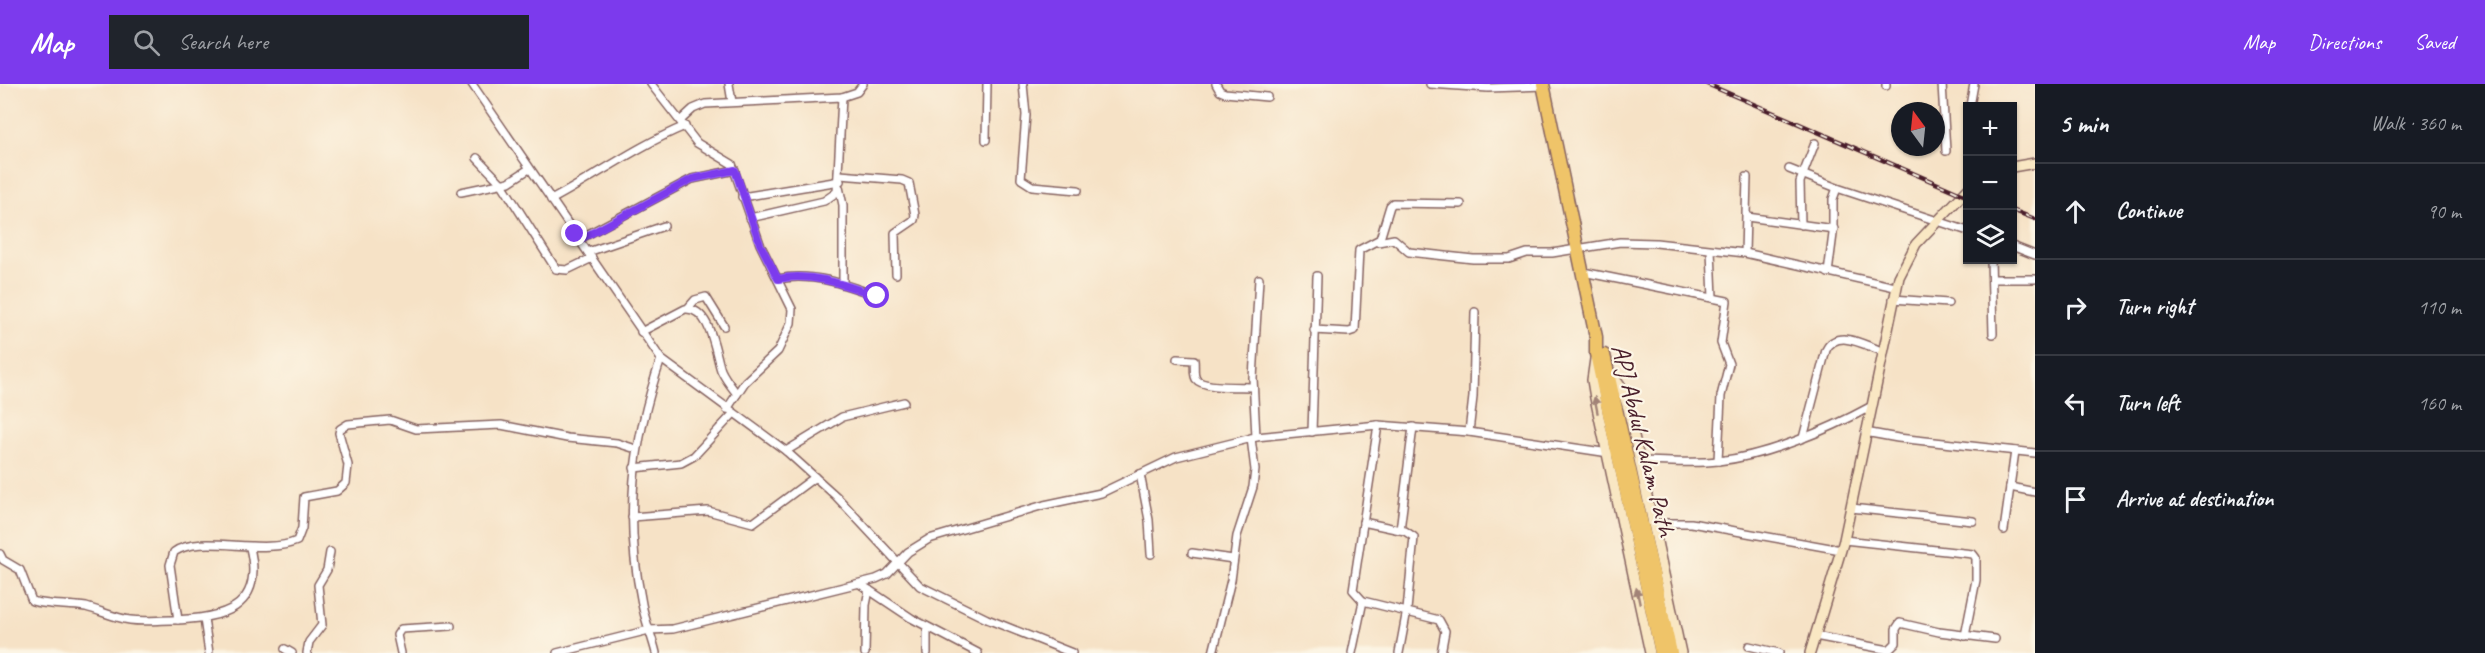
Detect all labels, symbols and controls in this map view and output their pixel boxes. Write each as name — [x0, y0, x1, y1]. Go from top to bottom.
search box — [109, 15, 529, 69]
text: Map — [30, 25, 73, 60]
icon: search — [130, 26, 163, 59]
text: Search here — [178, 28, 268, 56]
text: Map — [2243, 29, 2275, 55]
text: Directions — [2308, 29, 2381, 55]
text: Saved — [2414, 29, 2455, 55]
north arrow — [1891, 102, 1945, 156]
map controls — [1963, 102, 2017, 264]
button: + — [1963, 102, 2017, 156]
text: 5 min — [2059, 107, 2108, 140]
text: Walk · 360 m — [2371, 111, 2461, 136]
button: − — [1963, 156, 2017, 210]
icon: ahead — [2059, 195, 2092, 228]
text: Continue — [2116, 197, 2182, 225]
text: 90 m — [2427, 199, 2461, 224]
button: layers — [1963, 210, 2017, 264]
route end — [561, 220, 587, 246]
route start — [863, 282, 889, 308]
icon: right — [2059, 291, 2092, 324]
text: Turn right — [2116, 293, 2193, 321]
text: 110 m — [2418, 295, 2461, 320]
street label: APJ Abdul Kalam Path — [1604, 341, 1684, 541]
icon: left — [2059, 387, 2092, 420]
text: Turn left — [2116, 389, 2180, 417]
text: 160 m — [2418, 391, 2461, 416]
one-way arrow — [1591, 396, 1600, 415]
icon: arrive — [2059, 483, 2092, 516]
text: Arrive at destination — [2116, 485, 2273, 513]
one-way arrow — [1633, 586, 1642, 605]

